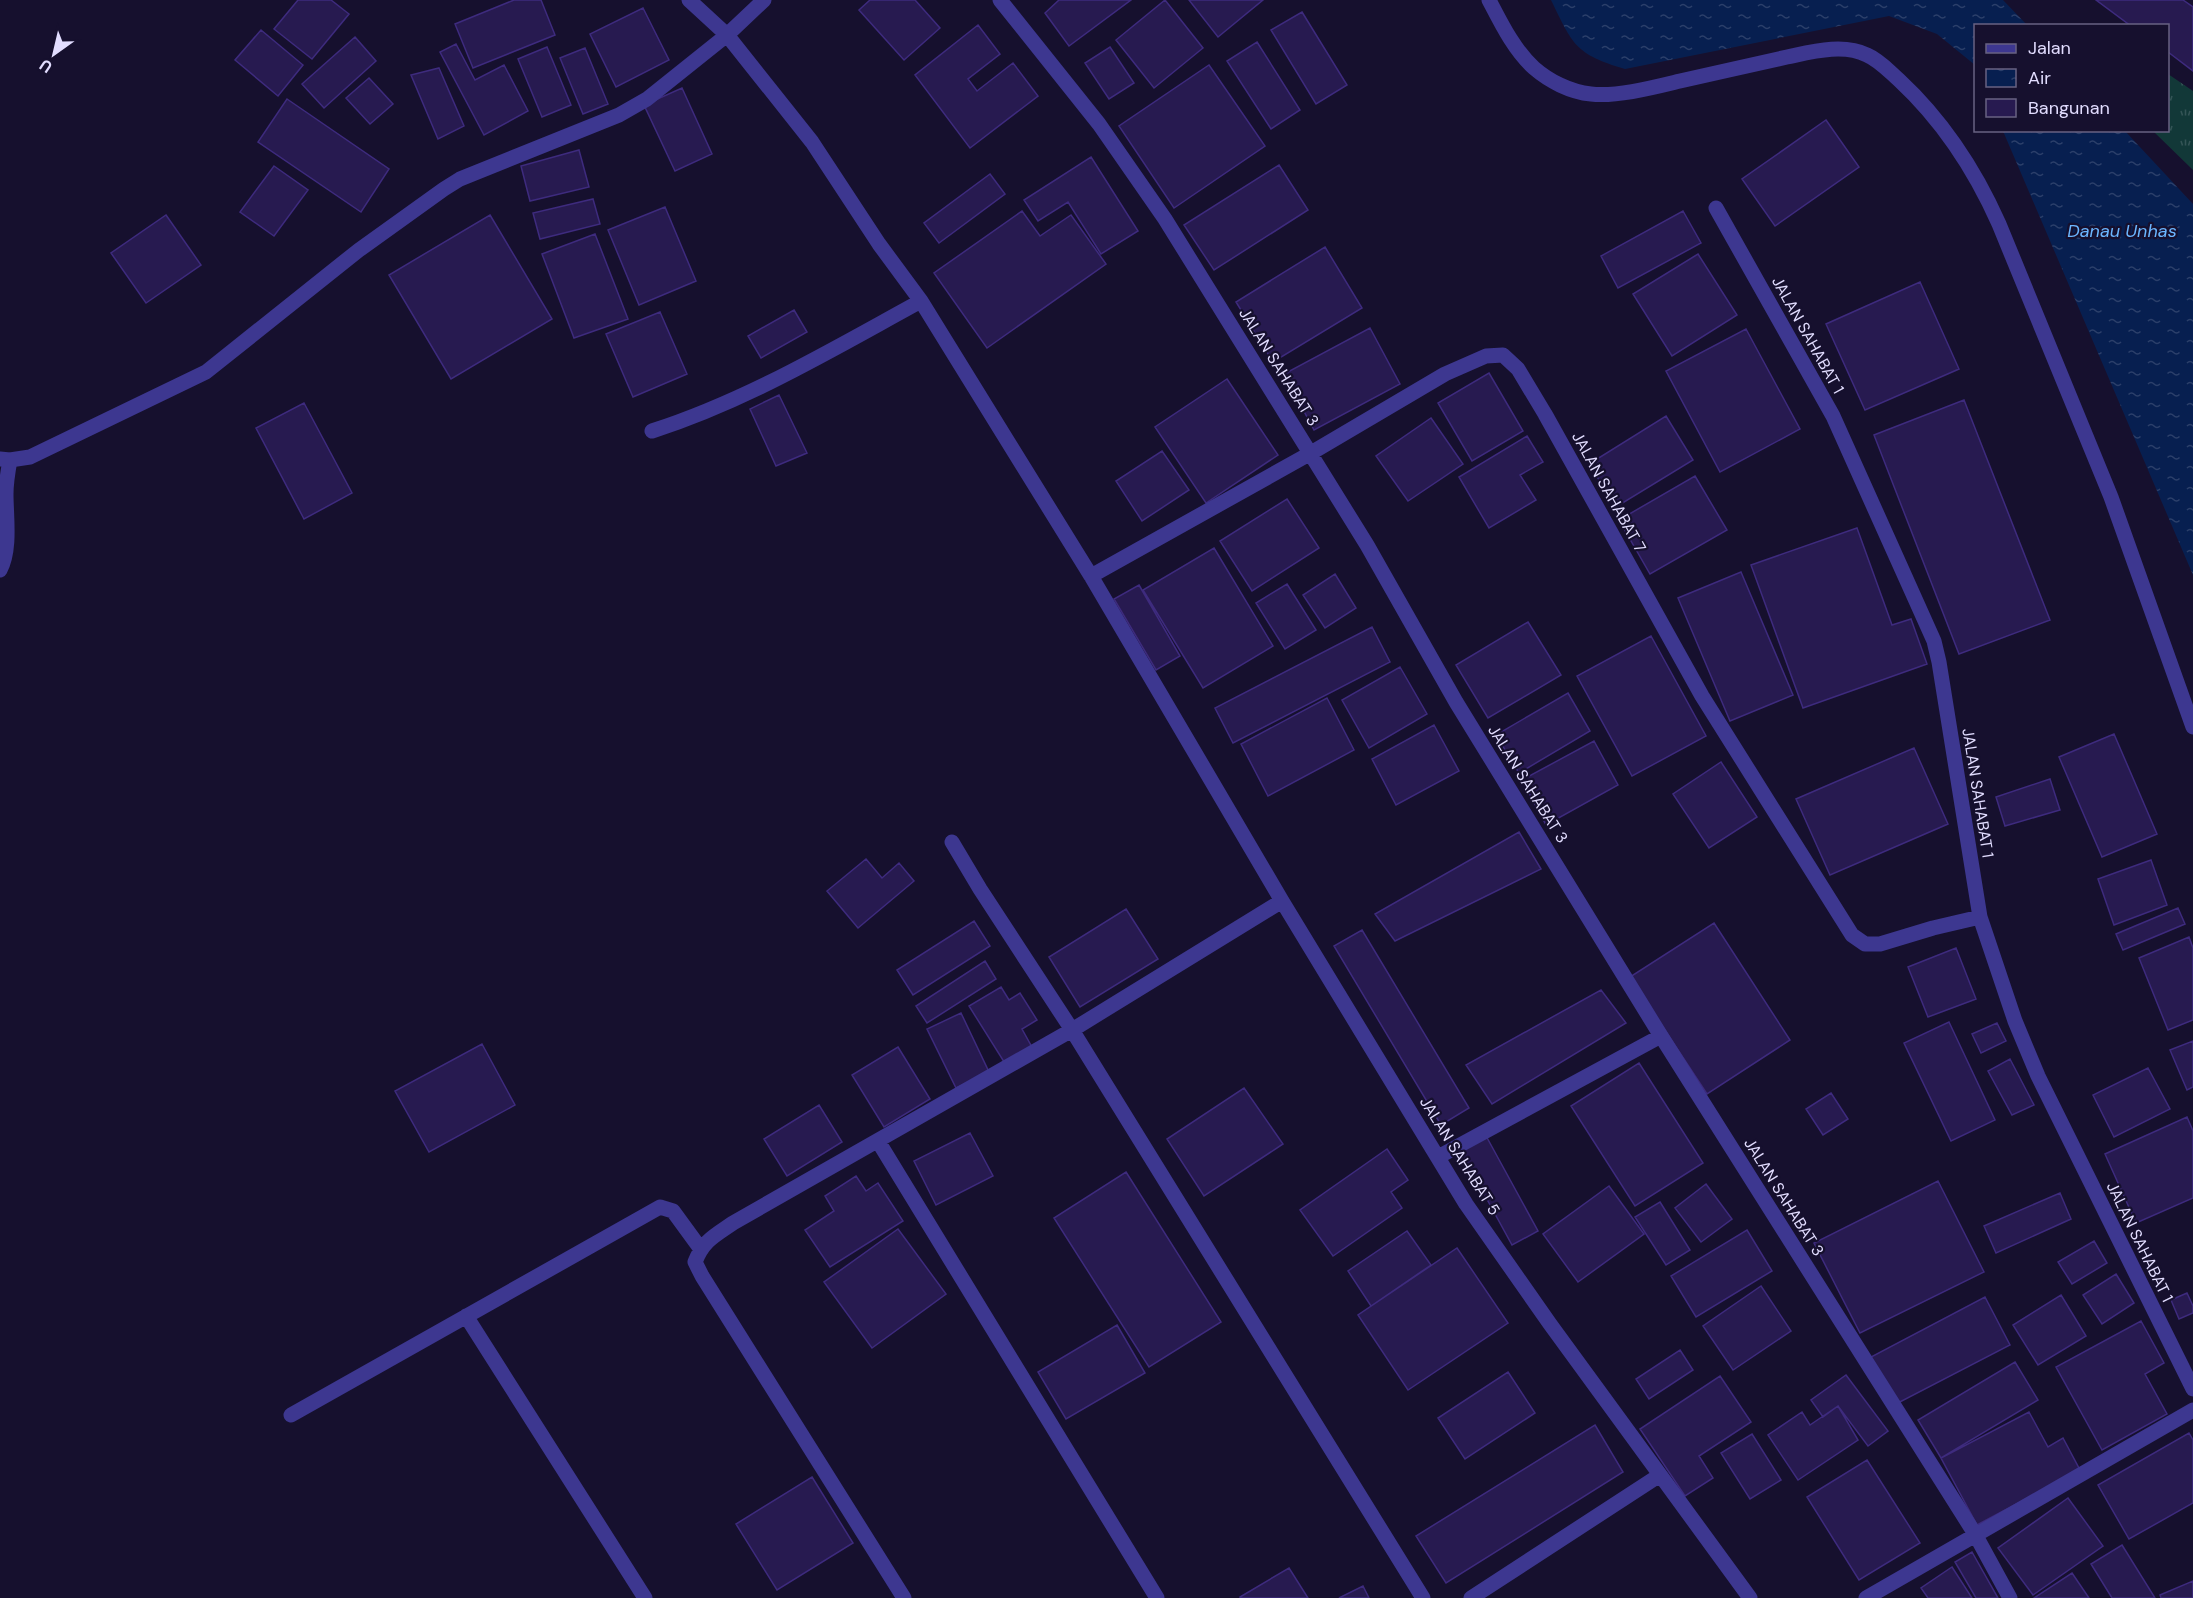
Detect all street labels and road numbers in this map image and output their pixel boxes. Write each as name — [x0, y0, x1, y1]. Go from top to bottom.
street label: JALAN SAHABAT 1 — [1767, 273, 1849, 397]
street label: JALAN SAHABAT 3 — [1234, 304, 1324, 430]
street label: JALAN SAHABAT 7 — [1567, 428, 1651, 556]
street label: JALAN SAHABAT 3 — [1483, 721, 1573, 847]
street label: JALAN SAHABAT 1 — [1957, 727, 1999, 859]
street label: JALAN SAHABAT 5 — [1415, 1093, 1505, 1219]
street label: JALAN SAHABAT 3 — [1739, 1134, 1829, 1260]
street label: JALAN SAHABAT 1 — [2102, 1179, 2178, 1305]

